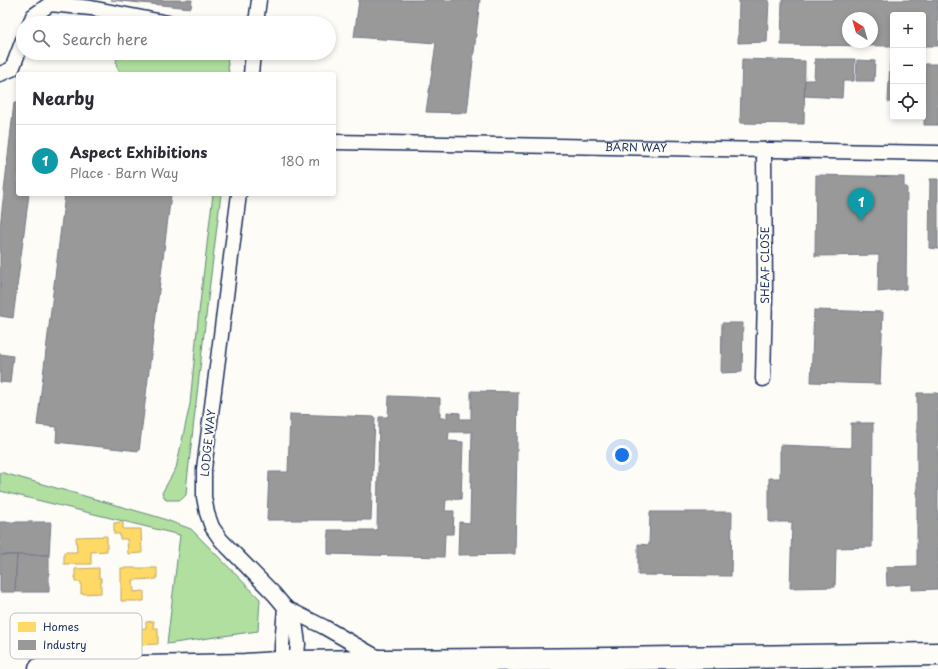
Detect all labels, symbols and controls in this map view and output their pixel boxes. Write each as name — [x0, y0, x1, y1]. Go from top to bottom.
north arrow — [842, 12, 878, 48]
map controls — [890, 12, 926, 120]
button: + — [890, 12, 926, 48]
search box — [16, 16, 336, 60]
icon: search — [30, 27, 52, 49]
text: Search here — [62, 27, 148, 50]
button: − — [890, 48, 926, 84]
button: locate — [890, 84, 926, 120]
text: Nearby — [32, 85, 94, 111]
street label: BARN WAY — [605, 138, 667, 156]
text: Aspect Exhibitions — [70, 140, 207, 163]
text: 1 — [42, 151, 48, 170]
text: 180 m — [281, 151, 320, 170]
text: Place · Barn Way — [70, 163, 179, 182]
pin: 1 — [848, 188, 874, 221]
street label: SHEAF CLOSE — [756, 226, 773, 304]
street label: LODGE WAY — [196, 408, 219, 477]
your location — [612, 445, 632, 465]
legend — [10, 613, 142, 659]
text: Homes — [43, 618, 79, 635]
text: Industry — [43, 636, 87, 653]

